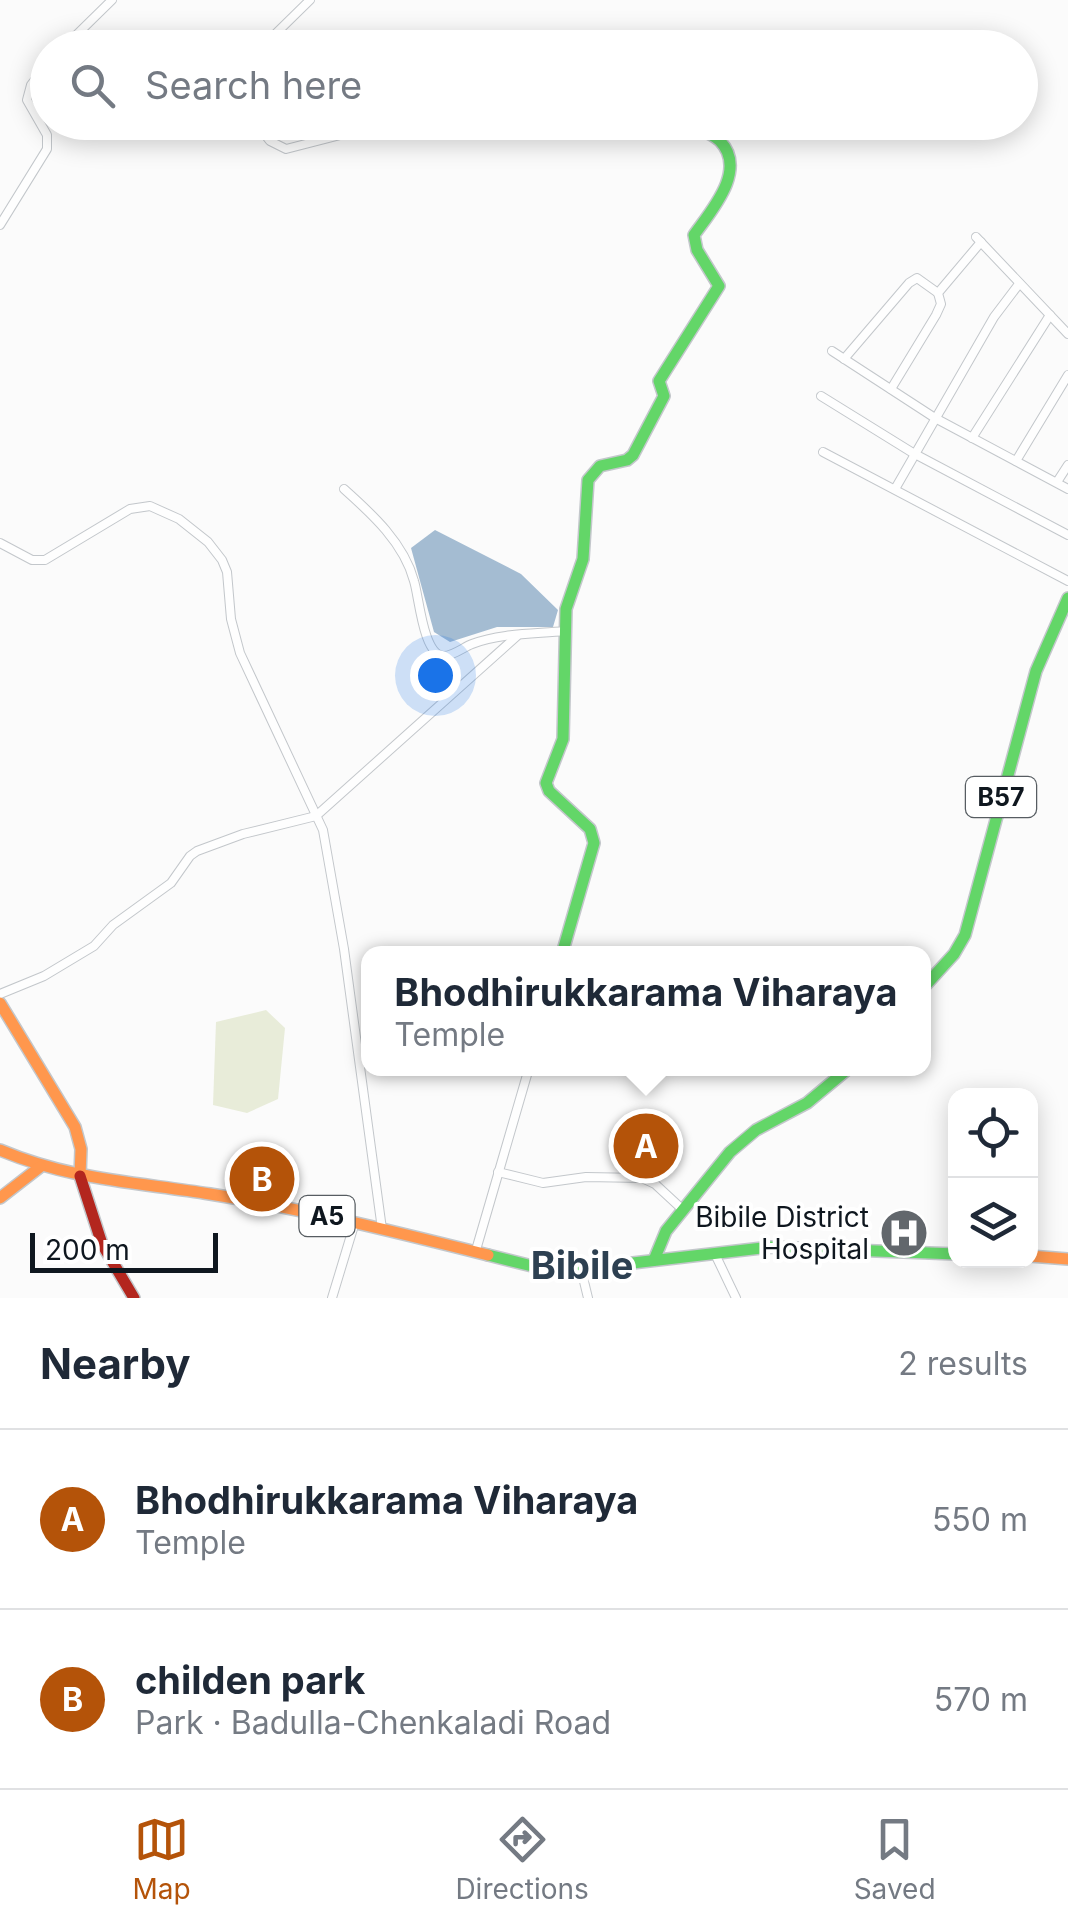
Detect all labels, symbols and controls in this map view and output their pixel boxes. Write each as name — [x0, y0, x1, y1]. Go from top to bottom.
search box — [30, 30, 1038, 140]
icon: search — [65, 58, 120, 113]
text: Search here — [145, 62, 362, 108]
your location — [410, 650, 461, 701]
road number: B57 — [966, 777, 1036, 817]
popup — [361, 946, 931, 1076]
text: Bhodhirukkarama Viharaya — [394, 969, 898, 1015]
text: Temple — [394, 1015, 505, 1054]
map controls — [948, 1088, 1038, 1268]
button: locate — [948, 1088, 1038, 1178]
pin: A — [614, 1108, 678, 1184]
pin: B — [230, 1142, 294, 1216]
button: layers — [948, 1178, 1038, 1268]
road number: A5 — [300, 1196, 354, 1236]
place label: Bibile District Hospital — [695, 1200, 869, 1266]
hospital icon: Bibile District Hospital — [878, 1207, 930, 1259]
scale bar — [30, 1228, 218, 1272]
text: 200 m — [45, 1233, 130, 1267]
district label: Bibile — [531, 1242, 633, 1288]
text: Nearby — [40, 1338, 191, 1389]
text: 2 results — [898, 1344, 1028, 1383]
text: Bhodhirukkarama Viharaya — [135, 1477, 638, 1523]
text: A — [61, 1500, 84, 1539]
text: 550 m — [932, 1500, 1028, 1539]
text: Temple — [135, 1523, 246, 1562]
text: childen park — [135, 1657, 365, 1703]
text: B — [62, 1680, 83, 1719]
text: 570 m — [934, 1680, 1028, 1719]
text: Park · Badulla-Chenkaladi Road — [135, 1703, 611, 1742]
tab: Map — [132, 1812, 191, 1906]
tab: Directions — [455, 1812, 589, 1906]
tab: Saved — [854, 1812, 936, 1906]

